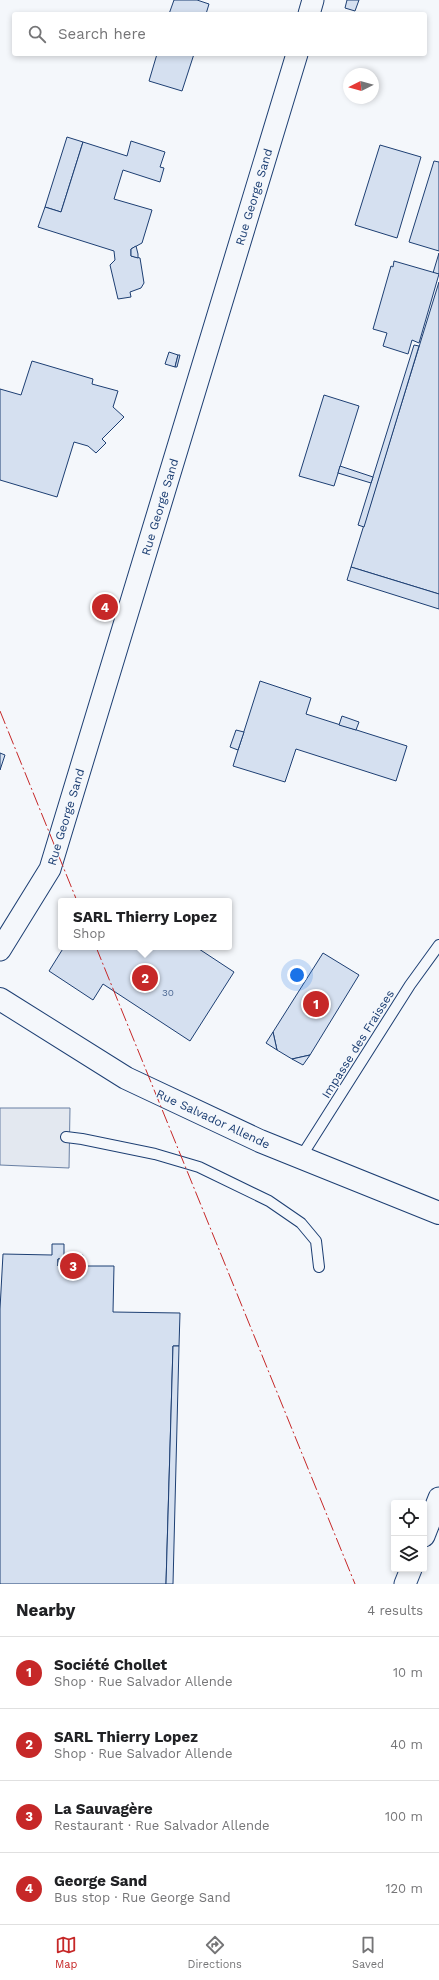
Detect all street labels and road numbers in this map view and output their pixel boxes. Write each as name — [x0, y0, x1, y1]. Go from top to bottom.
street label: Rue George Sand — [233, 147, 275, 247]
street label: Rue George Sand — [139, 457, 181, 557]
street label: Rue George Sand — [45, 767, 87, 867]
street label: Impasse des Fraisses — [319, 987, 397, 1101]
street label: Rue Salvador Allende — [154, 1086, 272, 1152]

